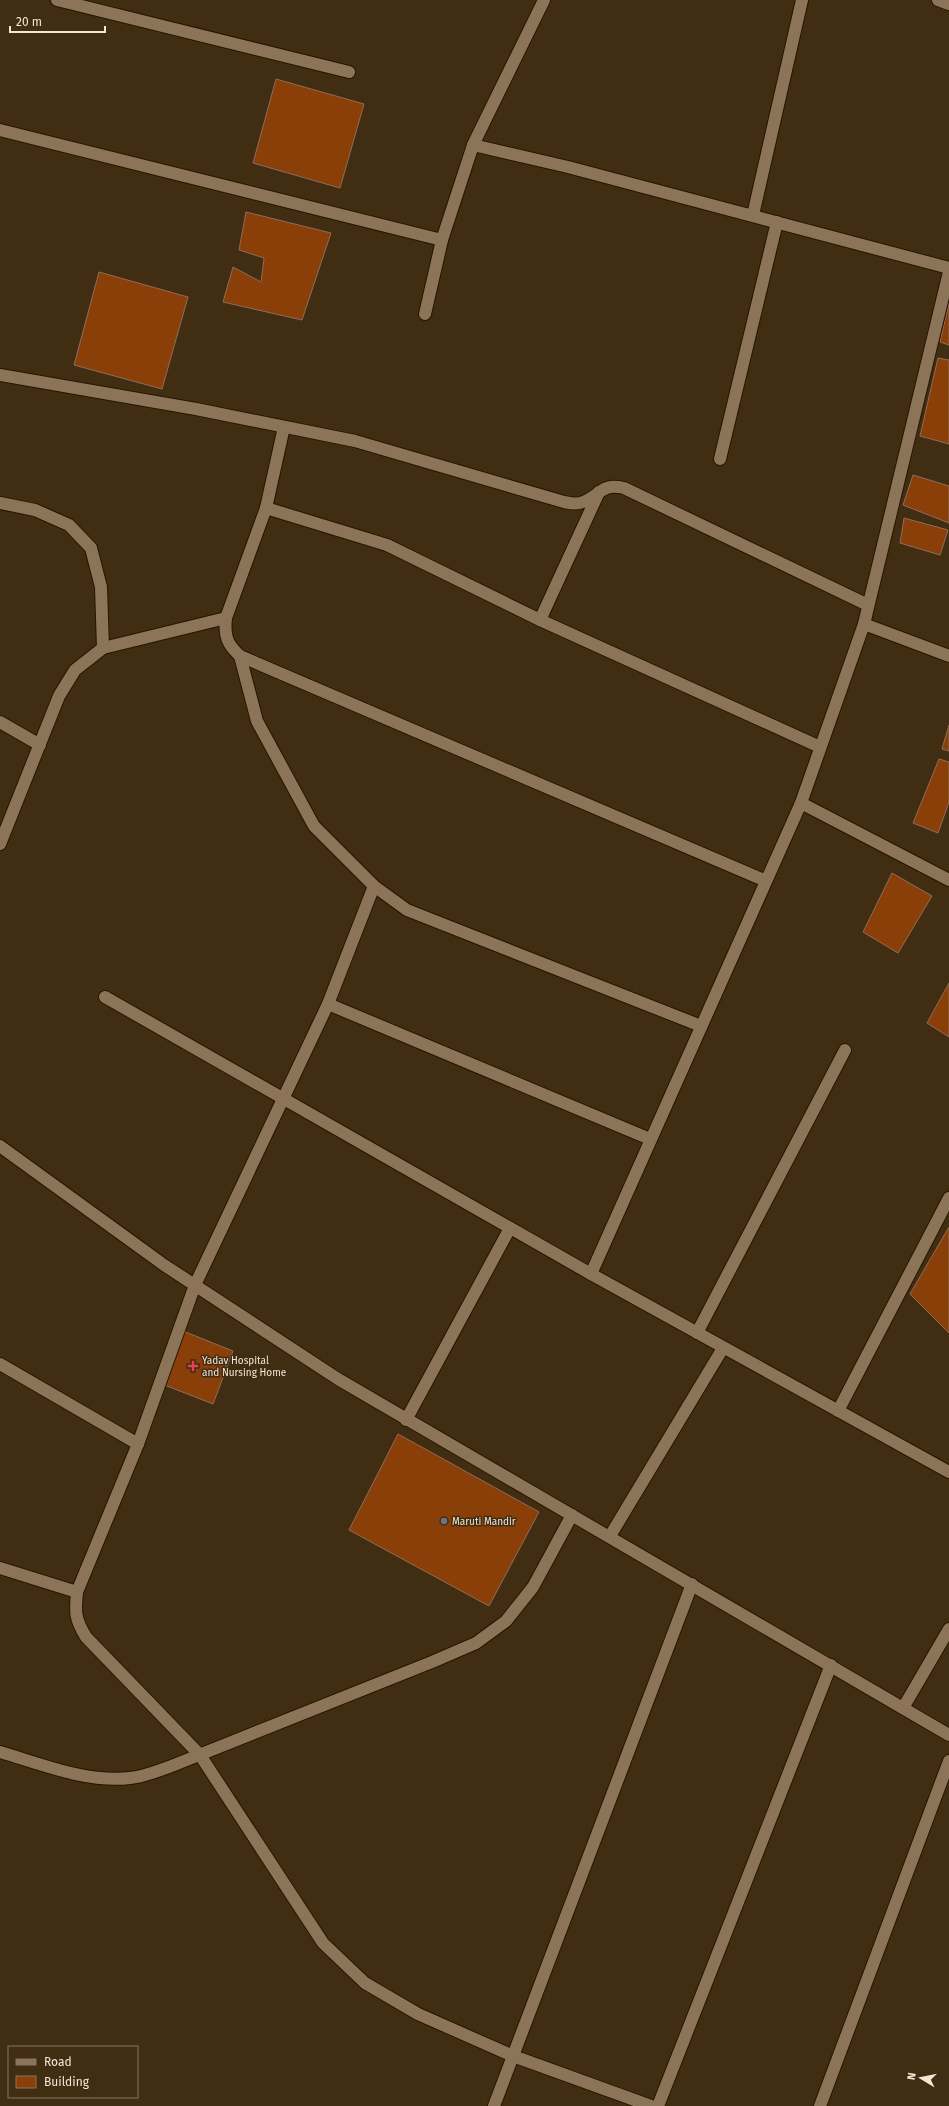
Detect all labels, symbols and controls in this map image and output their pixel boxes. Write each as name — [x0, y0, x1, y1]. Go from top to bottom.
scale bar — [10, 8, 105, 34]
text: 20 m — [16, 15, 42, 29]
place label: Yadav Hospital and Nursing Home — [202, 1355, 286, 1379]
marker: Yadav Hospital and Nursing Home — [187, 1360, 199, 1372]
marker: Maruti Mandir — [439, 1516, 449, 1526]
place label: Maruti Mandir — [452, 1516, 516, 1528]
legend — [8, 2046, 138, 2098]
text: Road — [44, 2055, 72, 2069]
north arrow — [901, 2058, 941, 2098]
text: N — [905, 2072, 919, 2081]
text: Building — [44, 2075, 90, 2089]

